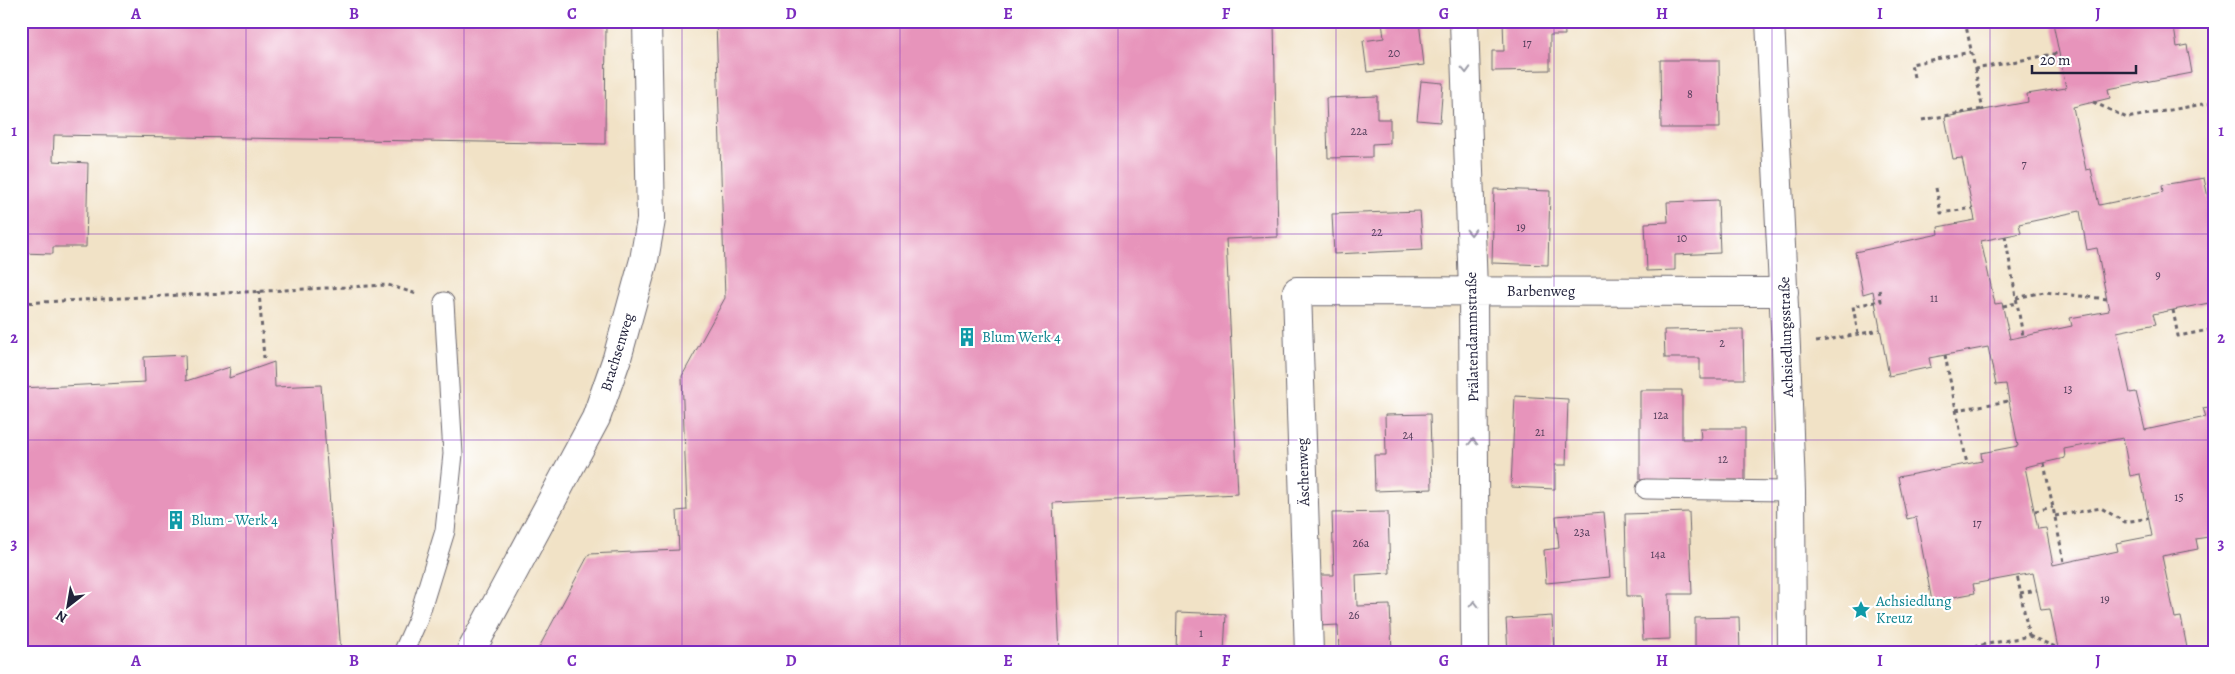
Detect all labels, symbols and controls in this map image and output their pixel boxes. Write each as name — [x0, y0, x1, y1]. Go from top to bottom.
text: A — [130, 3, 142, 25]
text: B — [349, 3, 359, 25]
text: C — [567, 3, 577, 25]
text: D — [785, 3, 797, 25]
text: E — [1003, 3, 1013, 25]
text: F — [1222, 3, 1231, 25]
text: G — [1439, 3, 1449, 25]
text: H — [1656, 3, 1668, 25]
text: I — [1877, 3, 1883, 25]
text: J — [2095, 3, 2101, 25]
house number: 17 — [1522, 35, 1533, 51]
scale bar — [2032, 42, 2136, 74]
house number: 20 — [1388, 45, 1400, 61]
text: 20 m — [2040, 50, 2071, 70]
one-way arrow — [1460, 66, 1471, 74]
house number: 8 — [1687, 86, 1693, 102]
text: 1 — [11, 120, 17, 142]
text: 1 — [2218, 120, 2224, 142]
house number: 22a — [1351, 123, 1368, 139]
house number: 7 — [2021, 156, 2027, 172]
house number: 19 — [1516, 219, 1526, 235]
house number: 22 — [1371, 224, 1383, 240]
one-way arrow — [1465, 229, 1476, 237]
house number: 10 — [1677, 230, 1687, 246]
house number: 9 — [2155, 267, 2161, 283]
street label: Prälatendammstraße — [1461, 271, 1483, 402]
street label: Achsiedlungsstraße — [1774, 276, 1798, 399]
street label: Barbenweg — [1507, 281, 1576, 301]
house number: 11 — [1930, 290, 1938, 306]
street label: Brachsenweg — [596, 310, 639, 394]
building icon: Blum Werk 4 — [956, 326, 978, 348]
text: 2 — [10, 327, 18, 349]
place label: Blum Werk 4 — [982, 327, 1061, 347]
text: 2 — [2217, 327, 2225, 349]
house number: 2 — [1719, 335, 1725, 351]
house number: 13 — [2063, 381, 2073, 397]
house number: 12a — [1653, 407, 1669, 423]
house number: 21 — [1535, 424, 1545, 440]
house number: 24 — [1402, 427, 1414, 443]
street label: Äschenweg — [1292, 437, 1314, 507]
one-way arrow — [1468, 437, 1479, 445]
house number: 12 — [1718, 451, 1728, 467]
house number: 15 — [2174, 489, 2184, 505]
building icon: Blum - Werk 4 — [165, 509, 187, 531]
place label: Blum - Werk 4 — [191, 510, 278, 530]
house number: 17 — [1972, 515, 1983, 531]
house number: 23a — [1574, 524, 1591, 540]
text: 3 — [11, 533, 18, 555]
text: 3 — [2218, 533, 2225, 555]
house number: 26a — [1353, 535, 1370, 551]
house number: 14a — [1650, 546, 1666, 562]
north arrow — [42, 582, 92, 632]
place label: Achsiedlung Kreuz — [1875, 591, 1952, 628]
house number: 19 — [2100, 591, 2110, 607]
place icon: Achsiedlung Kreuz — [1850, 599, 1872, 621]
one-way arrow — [1469, 600, 1480, 608]
text: N — [52, 606, 71, 627]
house number: 26 — [1348, 607, 1360, 623]
house number: 1 — [1199, 625, 1203, 641]
text: A — [130, 650, 142, 672]
text: B — [349, 650, 359, 672]
text: C — [567, 650, 577, 672]
text: D — [785, 650, 797, 672]
text: E — [1003, 650, 1013, 672]
text: F — [1222, 650, 1231, 672]
text: G — [1439, 650, 1449, 672]
text: H — [1656, 650, 1668, 672]
text: I — [1877, 650, 1883, 672]
text: J — [2095, 650, 2101, 672]

